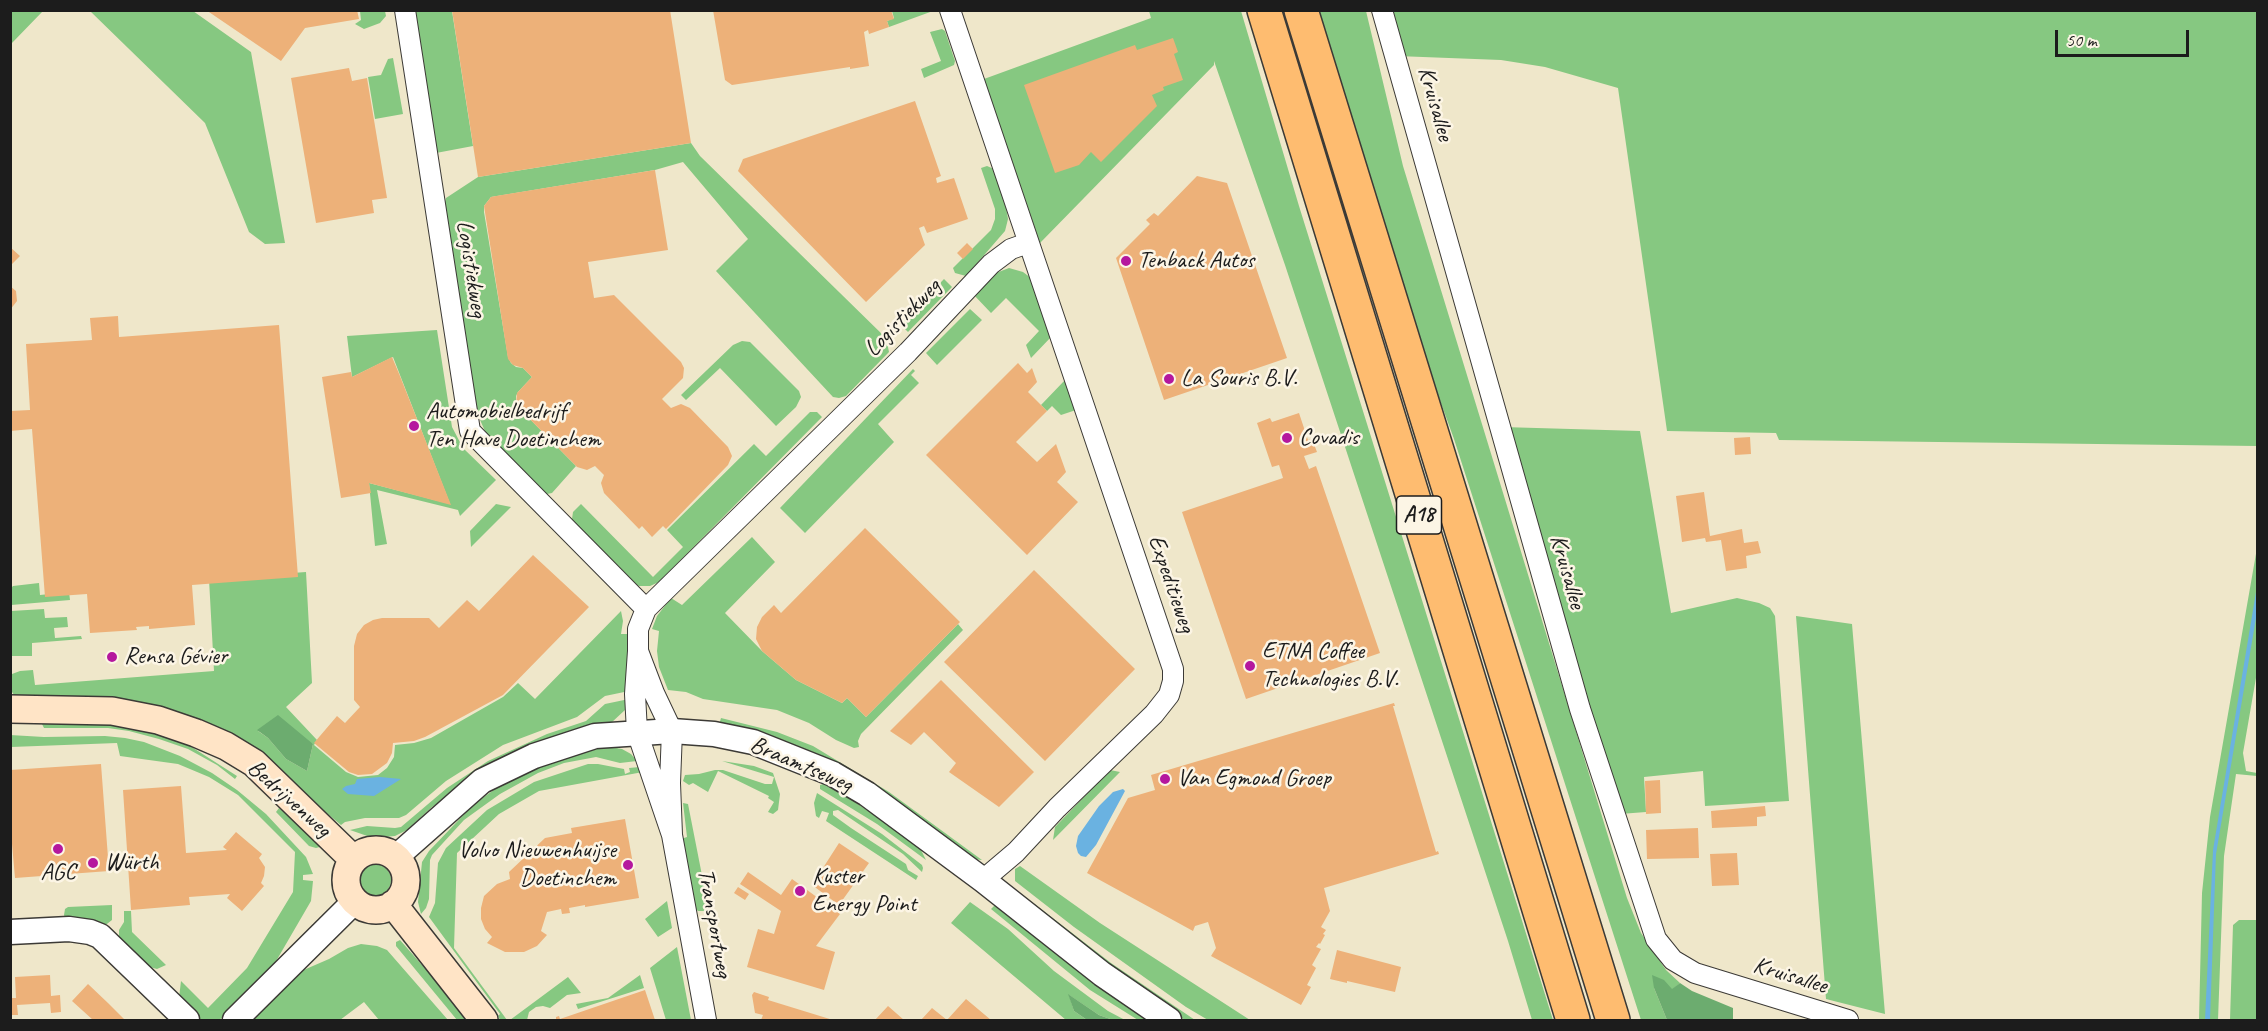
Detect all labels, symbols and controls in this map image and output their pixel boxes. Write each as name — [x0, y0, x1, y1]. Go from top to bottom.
scale bar — [2058, 18, 2192, 56]
text: 50 m — [2066, 29, 2097, 51]
street label: Kruisallee — [1411, 64, 1459, 144]
street label: Logistiekweg — [449, 219, 493, 319]
place label: Tenback Autos — [1138, 247, 1254, 275]
marker: Tenback Autos — [1119, 254, 1133, 268]
street label: Logistiekweg — [859, 273, 947, 363]
place label: La Souris B.V. — [1181, 365, 1297, 393]
marker: La Souris B.V. — [1162, 372, 1176, 386]
place label: Automobielbedrijf Ten Have Doetinchem — [426, 398, 601, 454]
marker: Automobielbedrijf Ten Have Doetinchem — [407, 419, 421, 433]
place label: Covadis — [1299, 424, 1359, 452]
marker: Covadis — [1280, 431, 1294, 445]
road number: A18 — [1396, 496, 1442, 534]
street label: Expeditieweg — [1141, 532, 1201, 636]
street label: Kruisallee — [1543, 532, 1591, 612]
place label: ETNA Coffee Technologies B.V. — [1262, 638, 1398, 694]
place label: Rensa Gévier — [124, 643, 227, 671]
marker: Rensa Gévier — [105, 650, 119, 664]
marker: ETNA Coffee Technologies B.V. — [1243, 659, 1257, 673]
street label: Braamtseweg — [745, 731, 857, 799]
street label: Bedrijvenweg — [241, 754, 337, 844]
place label: Van Egmond Groep — [1177, 765, 1331, 793]
marker: Van Egmond Groep — [1158, 772, 1172, 786]
place label: Volvo Nieuwenhuijse Doetinchem — [458, 837, 616, 893]
marker: AGC — [51, 842, 65, 856]
place label: Würth — [105, 849, 159, 877]
marker: Würth — [86, 856, 100, 870]
marker: Volvo Nieuwenhuijse Doetinchem — [621, 858, 635, 872]
place label: AGC — [40, 859, 76, 887]
place label: Kuster Energy Point — [812, 863, 917, 919]
street label: Transportweg — [690, 866, 738, 980]
marker: Kuster Energy Point — [793, 884, 807, 898]
street label: Kruisallee — [1750, 951, 1830, 1001]

